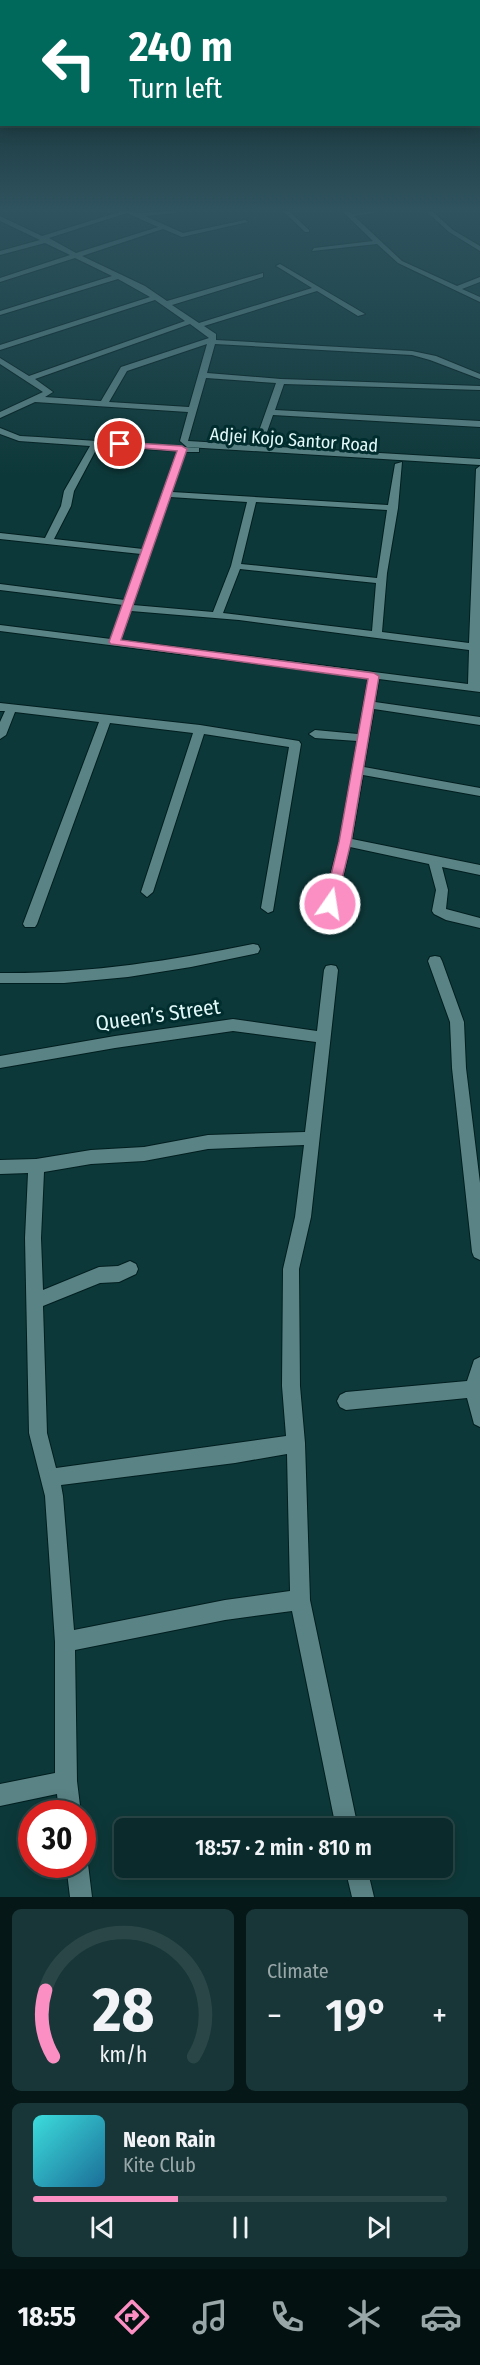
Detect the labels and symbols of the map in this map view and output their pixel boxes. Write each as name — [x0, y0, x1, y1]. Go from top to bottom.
pin — [94, 418, 145, 469]
street label: Adjei Kojo Santor Road — [209, 423, 379, 457]
position arrow — [298, 872, 362, 936]
street label: Queen’s Street — [94, 993, 222, 1037]
speed limit sign: 30 — [18, 1800, 96, 1878]

